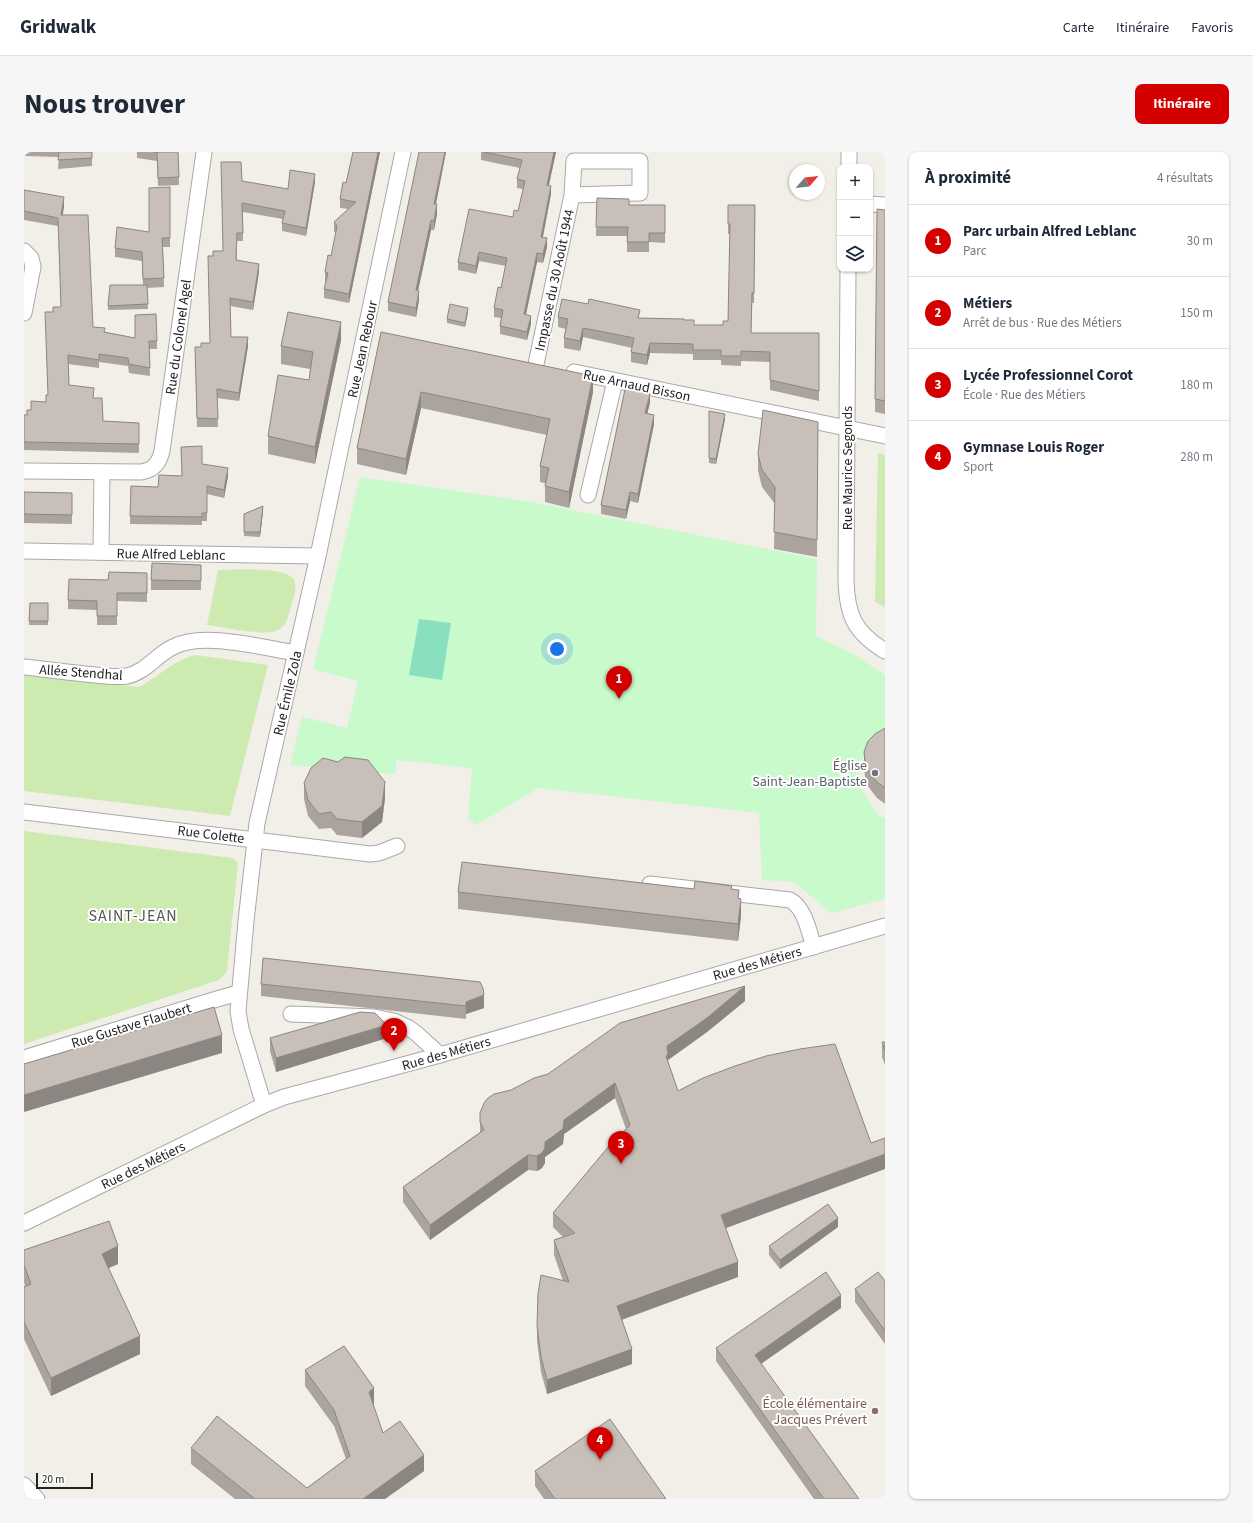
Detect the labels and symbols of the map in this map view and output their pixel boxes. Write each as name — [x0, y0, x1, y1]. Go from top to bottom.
north arrow — [789, 164, 825, 200]
street label: Impasse du 30 Août 1944 — [530, 207, 580, 353]
street label: Rue du Colonel Agel — [161, 278, 197, 396]
street label: Rue Jean Rebour — [343, 299, 383, 400]
street label: Rue Arnaud Bisson — [581, 365, 692, 407]
street label: Rue Maurice Segonds — [838, 406, 858, 530]
street label: Rue Alfred Leblanc — [116, 544, 226, 566]
your location — [547, 639, 567, 659]
street label: Rue Émile Zola — [268, 649, 307, 738]
street label: Allée Stendhal — [38, 660, 124, 686]
pin: 1 — [606, 666, 632, 699]
place label: Église Saint-Jean-Baptiste — [752, 756, 867, 792]
marker: Église Saint-Jean-Baptiste — [870, 768, 880, 778]
street label: Rue Colette — [176, 821, 246, 849]
district label: SAINT-JEAN — [89, 905, 178, 927]
street label: Rue des Métiers — [711, 942, 804, 986]
street label: Rue Gustave Flaubert — [69, 998, 194, 1054]
pin: 2 — [381, 1018, 407, 1051]
street label: Rue des Métiers — [400, 1032, 493, 1076]
pin: 3 — [608, 1131, 634, 1164]
street label: Rue des Métiers — [98, 1137, 189, 1195]
place label: École élémentaire Jacques Prévert — [763, 1394, 867, 1430]
marker: École élémentaire Jacques Prévert — [870, 1406, 880, 1416]
pin: 4 — [587, 1427, 613, 1460]
scale bar — [36, 1471, 93, 1490]

